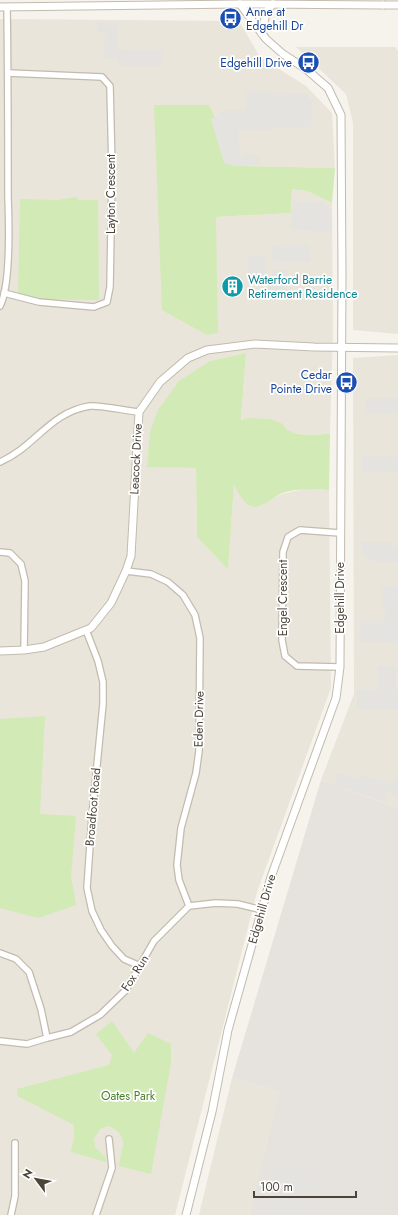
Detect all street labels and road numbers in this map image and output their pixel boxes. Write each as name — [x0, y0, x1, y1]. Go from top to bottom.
street label: Layton Crescent — [102, 154, 120, 234]
street label: Leacock Drive — [125, 423, 147, 495]
street label: Engel Crescent — [274, 560, 292, 636]
street label: Edgehill Drive — [331, 562, 349, 634]
street label: Eden Drive — [190, 691, 208, 747]
street label: Broadfoot Road — [81, 767, 105, 847]
street label: Edgehill Drive — [243, 872, 281, 946]
street label: Fox Run — [117, 951, 153, 995]

